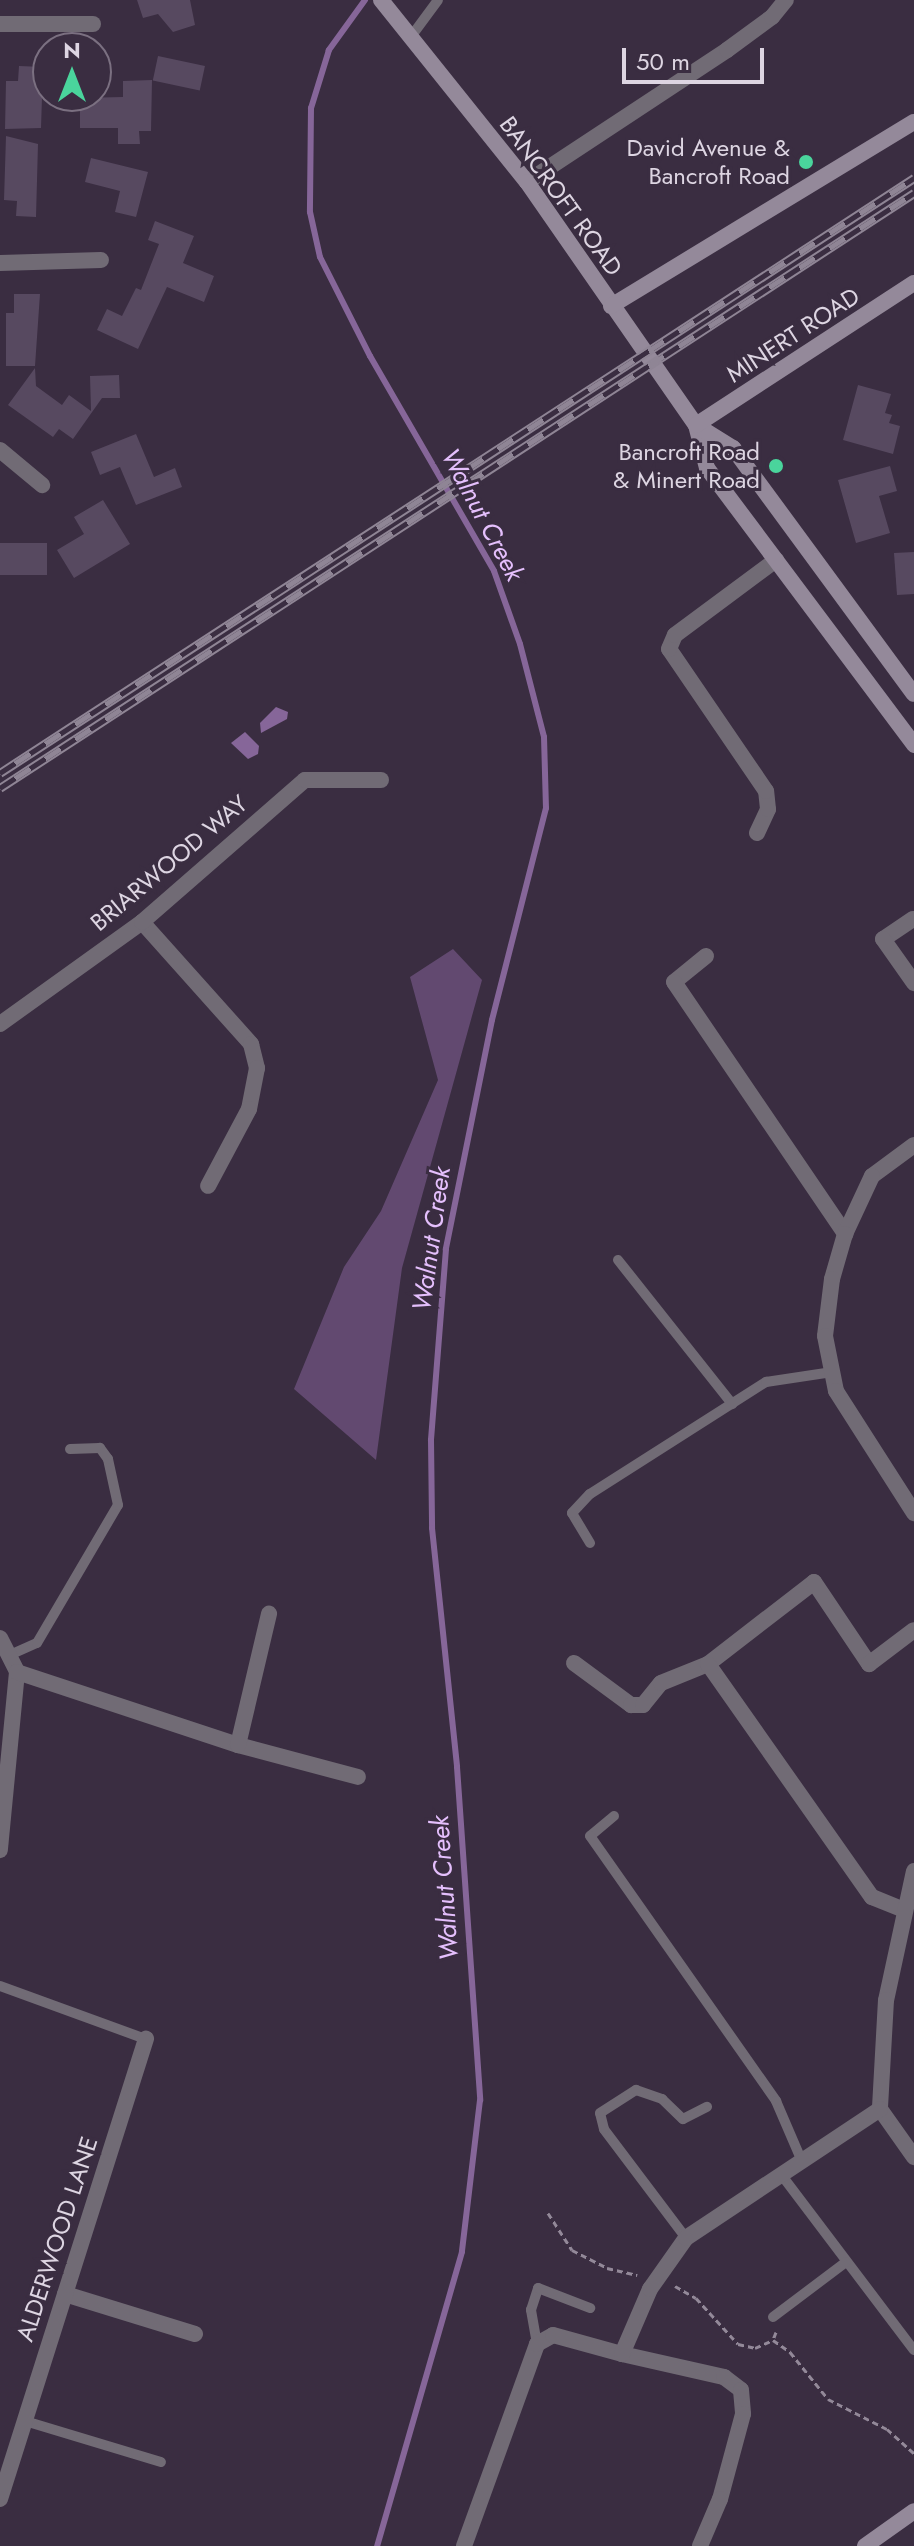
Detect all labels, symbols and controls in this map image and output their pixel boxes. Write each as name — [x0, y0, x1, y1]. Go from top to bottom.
north arrow — [32, 32, 112, 112]
scale bar — [626, 32, 768, 82]
text: N — [63, 34, 81, 66]
text: 50 m — [636, 44, 690, 79]
street label: BANCROFT ROAD — [494, 111, 628, 281]
place label: David Avenue & Bancroft Road — [626, 134, 790, 190]
marker: David Avenue & Bancroft Road — [797, 153, 815, 171]
street label: MINERT ROAD — [721, 281, 865, 389]
place label: Bancroft Road & Minert Road — [613, 438, 760, 494]
water label: Walnut Creek — [434, 443, 530, 587]
marker: Bancroft Road & Minert Road — [767, 457, 785, 475]
street label: BRIARWOOD WAY — [85, 789, 253, 937]
water label: Walnut Creek — [406, 1165, 458, 1313]
water label: Walnut Creek — [424, 1814, 466, 1962]
street label: ALDERWOOD LANE — [10, 2133, 104, 2345]

